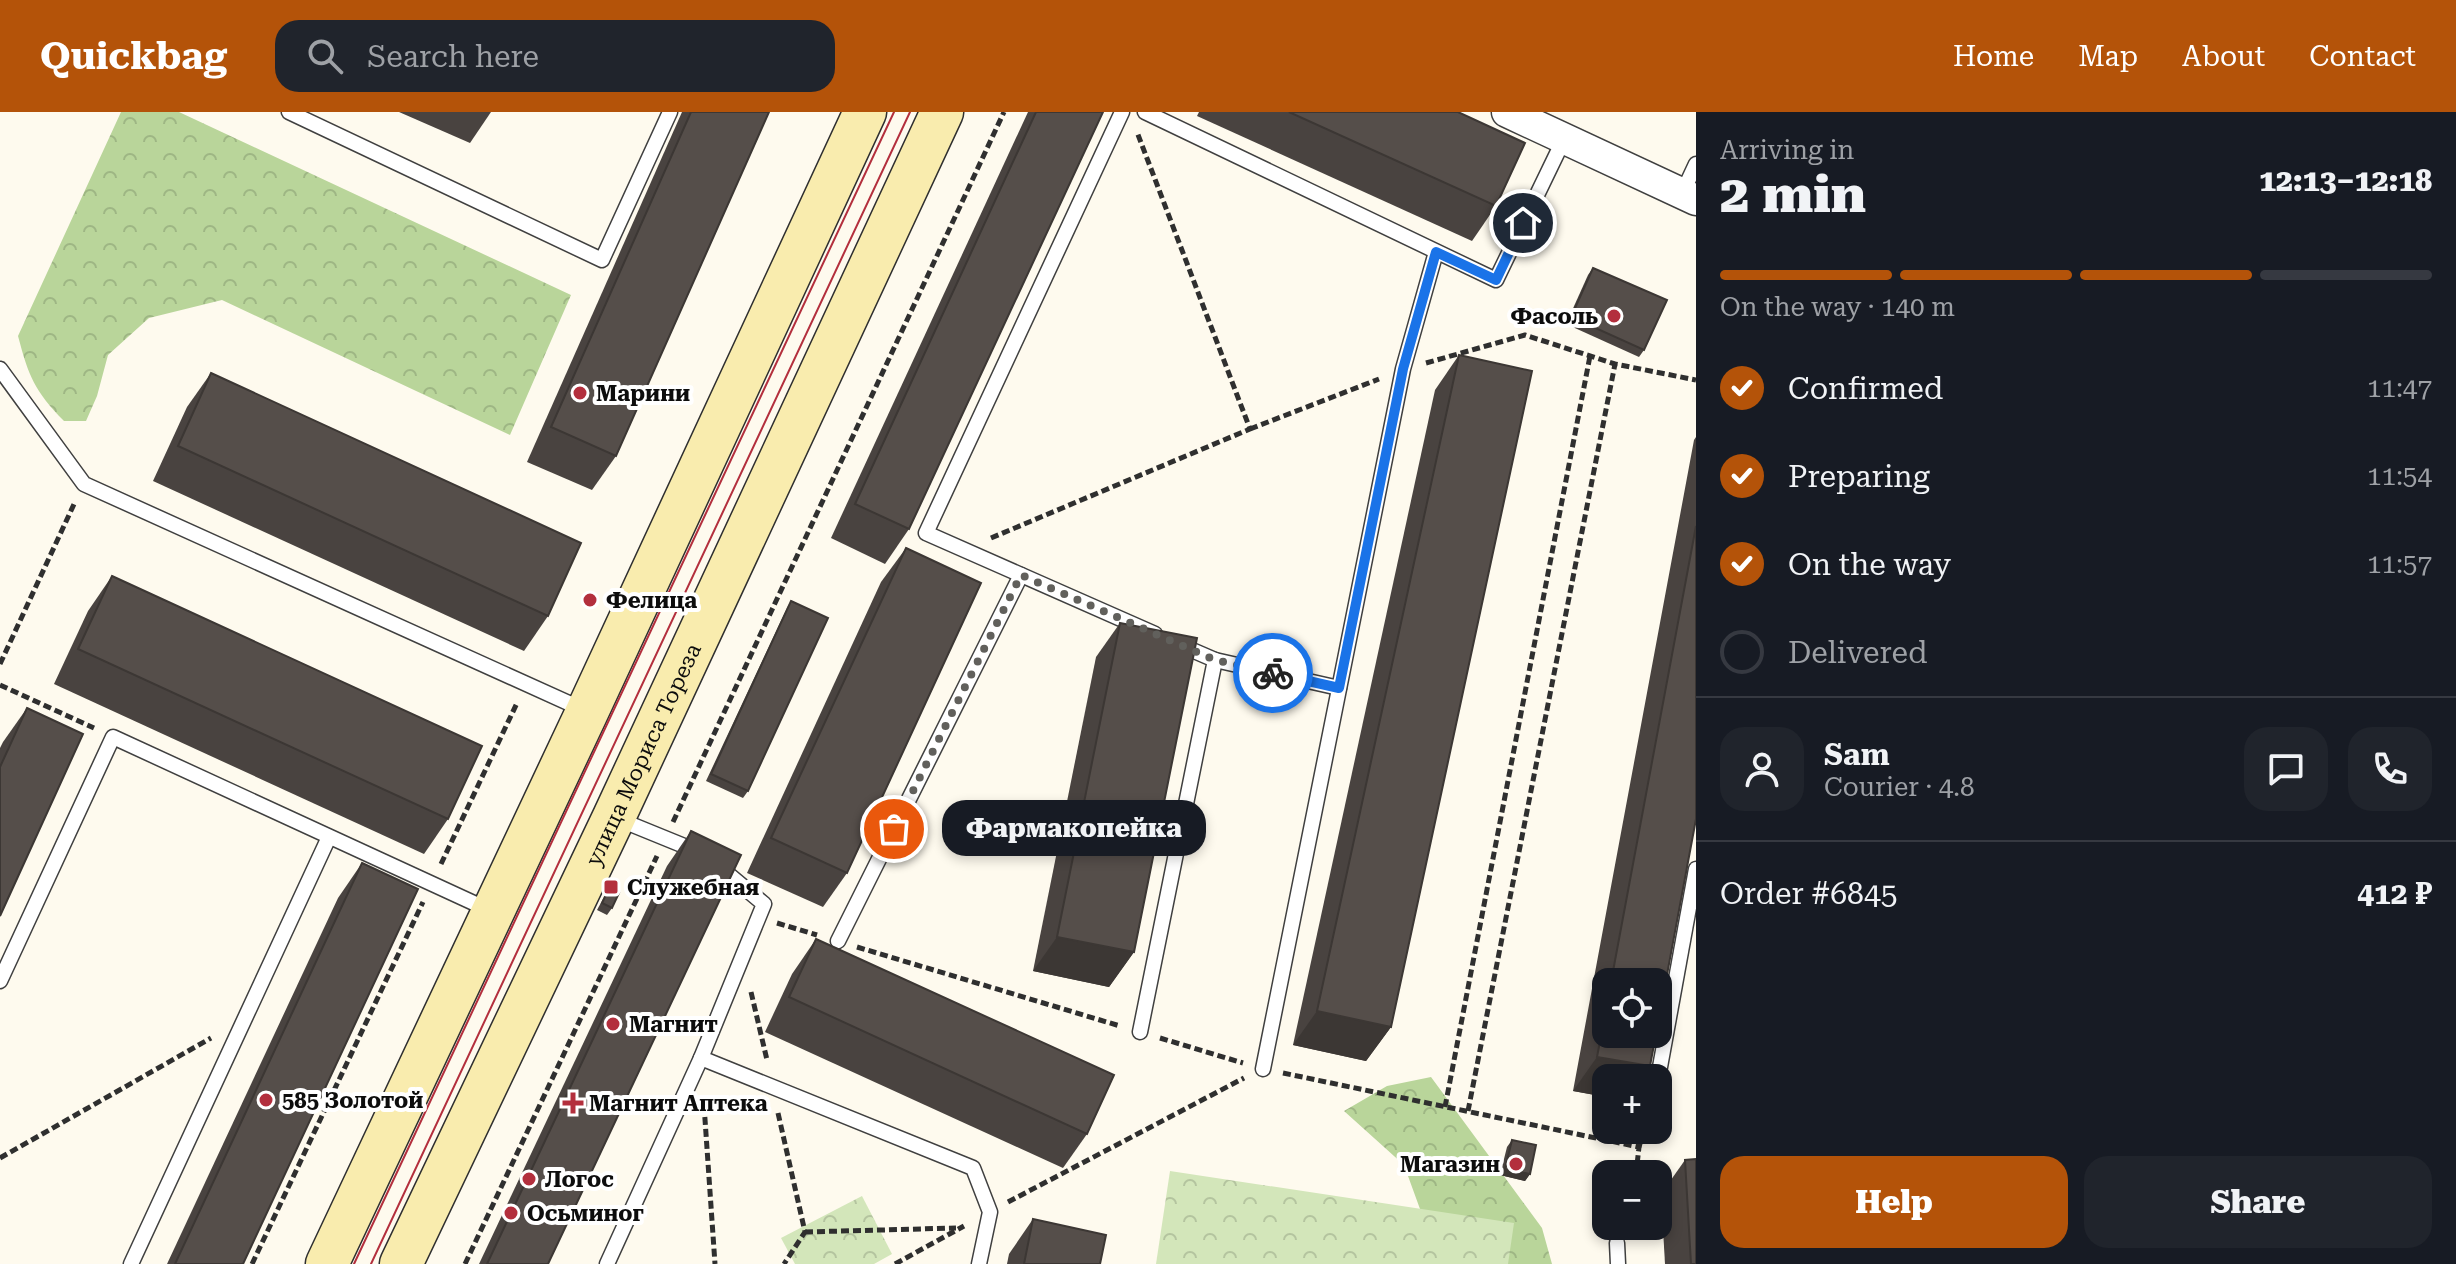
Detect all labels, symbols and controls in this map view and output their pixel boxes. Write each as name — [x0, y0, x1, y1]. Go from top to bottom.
search box — [275, 20, 835, 92]
text: Quickbag — [40, 34, 227, 78]
icon: search — [303, 34, 347, 78]
text: Search here — [367, 39, 539, 74]
text: Home — [1953, 40, 2034, 73]
text: Map — [2078, 40, 2138, 73]
text: About — [2182, 40, 2265, 73]
text: Contact — [2309, 40, 2416, 73]
text: Arriving in — [1720, 135, 1854, 165]
text: 12:13–12:18 — [2259, 163, 2432, 198]
text: 2 min — [1720, 164, 1866, 225]
pin — [1489, 189, 1557, 257]
icon: home — [1501, 201, 1545, 245]
text: On the way · 140 m — [1720, 292, 1955, 322]
place label: Фасоль — [1510, 304, 1598, 329]
marker: Фасоль — [1605, 307, 1623, 325]
icon: check — [1720, 366, 1764, 410]
text: Confirmed — [1788, 371, 1943, 406]
text: 11:47 — [2367, 373, 2432, 403]
place label: Марини — [596, 381, 690, 406]
marker: Марини — [571, 384, 589, 402]
icon: check — [1720, 454, 1764, 498]
text: Preparing — [1788, 459, 1930, 494]
text: 11:54 — [2367, 461, 2432, 491]
icon: check — [1720, 542, 1764, 586]
text: On the way — [1788, 547, 1951, 582]
text: 11:57 — [2367, 549, 2432, 579]
place label: Фелица — [606, 588, 697, 613]
marker: Фелица — [581, 591, 599, 609]
courier — [1233, 633, 1313, 713]
text: Delivered — [1788, 635, 1927, 670]
street label: улица Мориса Тореза — [580, 639, 706, 870]
icon: bike — [1251, 651, 1295, 695]
button: person — [1720, 727, 1804, 811]
button: chat — [2244, 727, 2328, 811]
button: phone — [2348, 727, 2432, 811]
text: Sam — [1824, 737, 1890, 772]
text: Courier · 4.8 — [1824, 772, 1974, 802]
pin — [860, 795, 928, 863]
callout: Фармакопейка — [942, 801, 1206, 857]
icon: bag — [872, 807, 916, 851]
text: Фармакопейка — [966, 813, 1182, 843]
place label: Служебная — [627, 875, 760, 900]
text: Order #6845 — [1720, 876, 1898, 911]
text: 412 ₽ — [2357, 876, 2432, 911]
marker: Служебная — [602, 878, 620, 896]
map controls — [1592, 968, 1672, 1240]
button: locate — [1592, 968, 1672, 1048]
place label: Магнит — [629, 1012, 718, 1037]
marker: Магнит — [604, 1015, 622, 1033]
button: + — [1592, 1064, 1672, 1144]
place label: 585 Золотой — [282, 1088, 423, 1113]
marker: 585 Золотой — [257, 1091, 275, 1109]
place label: Магнит Аптека — [589, 1091, 768, 1116]
marker: Магнит Аптека — [564, 1094, 582, 1112]
place label: Магазин — [1400, 1152, 1500, 1177]
marker: Магазин — [1507, 1155, 1525, 1173]
button: Help — [1720, 1156, 2068, 1248]
button: Share — [2084, 1156, 2432, 1248]
button: − — [1592, 1160, 1672, 1240]
place label: Логос — [545, 1167, 614, 1192]
marker: Логос — [520, 1170, 538, 1188]
place label: Осьминог — [527, 1201, 644, 1226]
marker: Осьминог — [502, 1204, 520, 1222]

